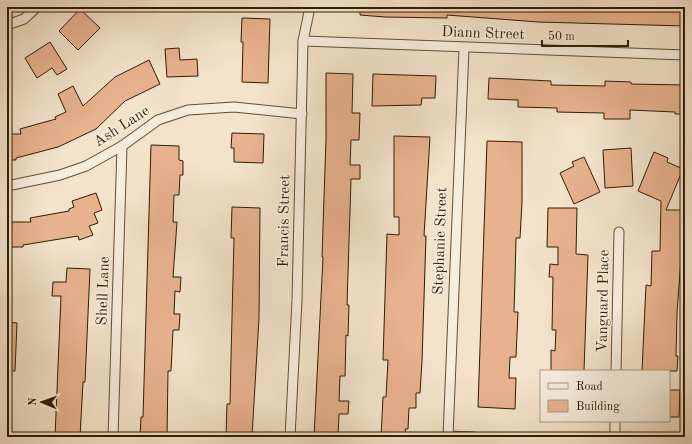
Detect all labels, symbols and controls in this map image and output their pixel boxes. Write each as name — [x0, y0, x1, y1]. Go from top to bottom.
scale bar — [542, 22, 628, 48]
street label: Diann Street — [441, 25, 525, 43]
text: 50 m — [548, 30, 575, 43]
street label: Ash Lane — [92, 104, 152, 150]
street label: Francis Street — [277, 174, 293, 268]
street label: Stephanie Street — [432, 187, 450, 295]
street label: Vanguard Place — [596, 249, 612, 352]
street label: Shell Lane — [95, 256, 113, 326]
legend — [540, 370, 670, 422]
text: Road — [576, 381, 603, 393]
north arrow — [22, 382, 62, 422]
text: N — [28, 397, 39, 406]
text: Building — [576, 401, 620, 413]

